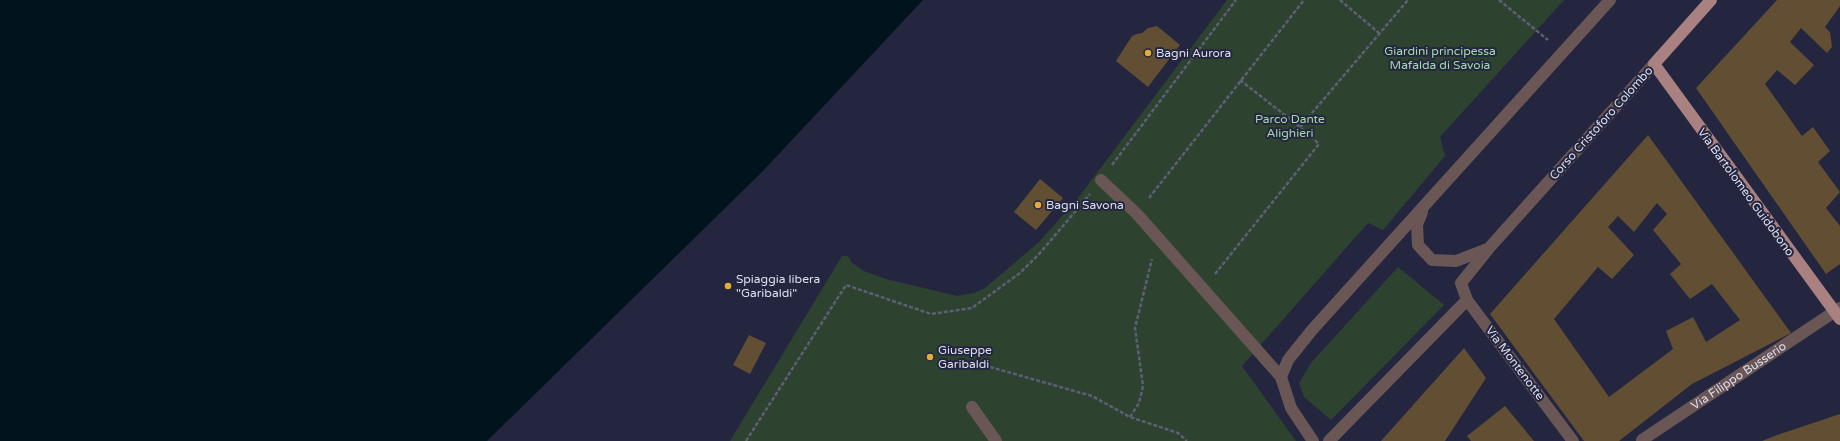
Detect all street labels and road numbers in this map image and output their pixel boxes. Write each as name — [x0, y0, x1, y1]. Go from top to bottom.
street label: Corso Cristoforo Colombo — [1546, 64, 1656, 182]
street label: Via Bartolomeo Guidobono — [1695, 125, 1797, 259]
street label: Via Montenotte — [1483, 323, 1547, 403]
street label: Via Filippo Busserio — [1688, 339, 1789, 412]

